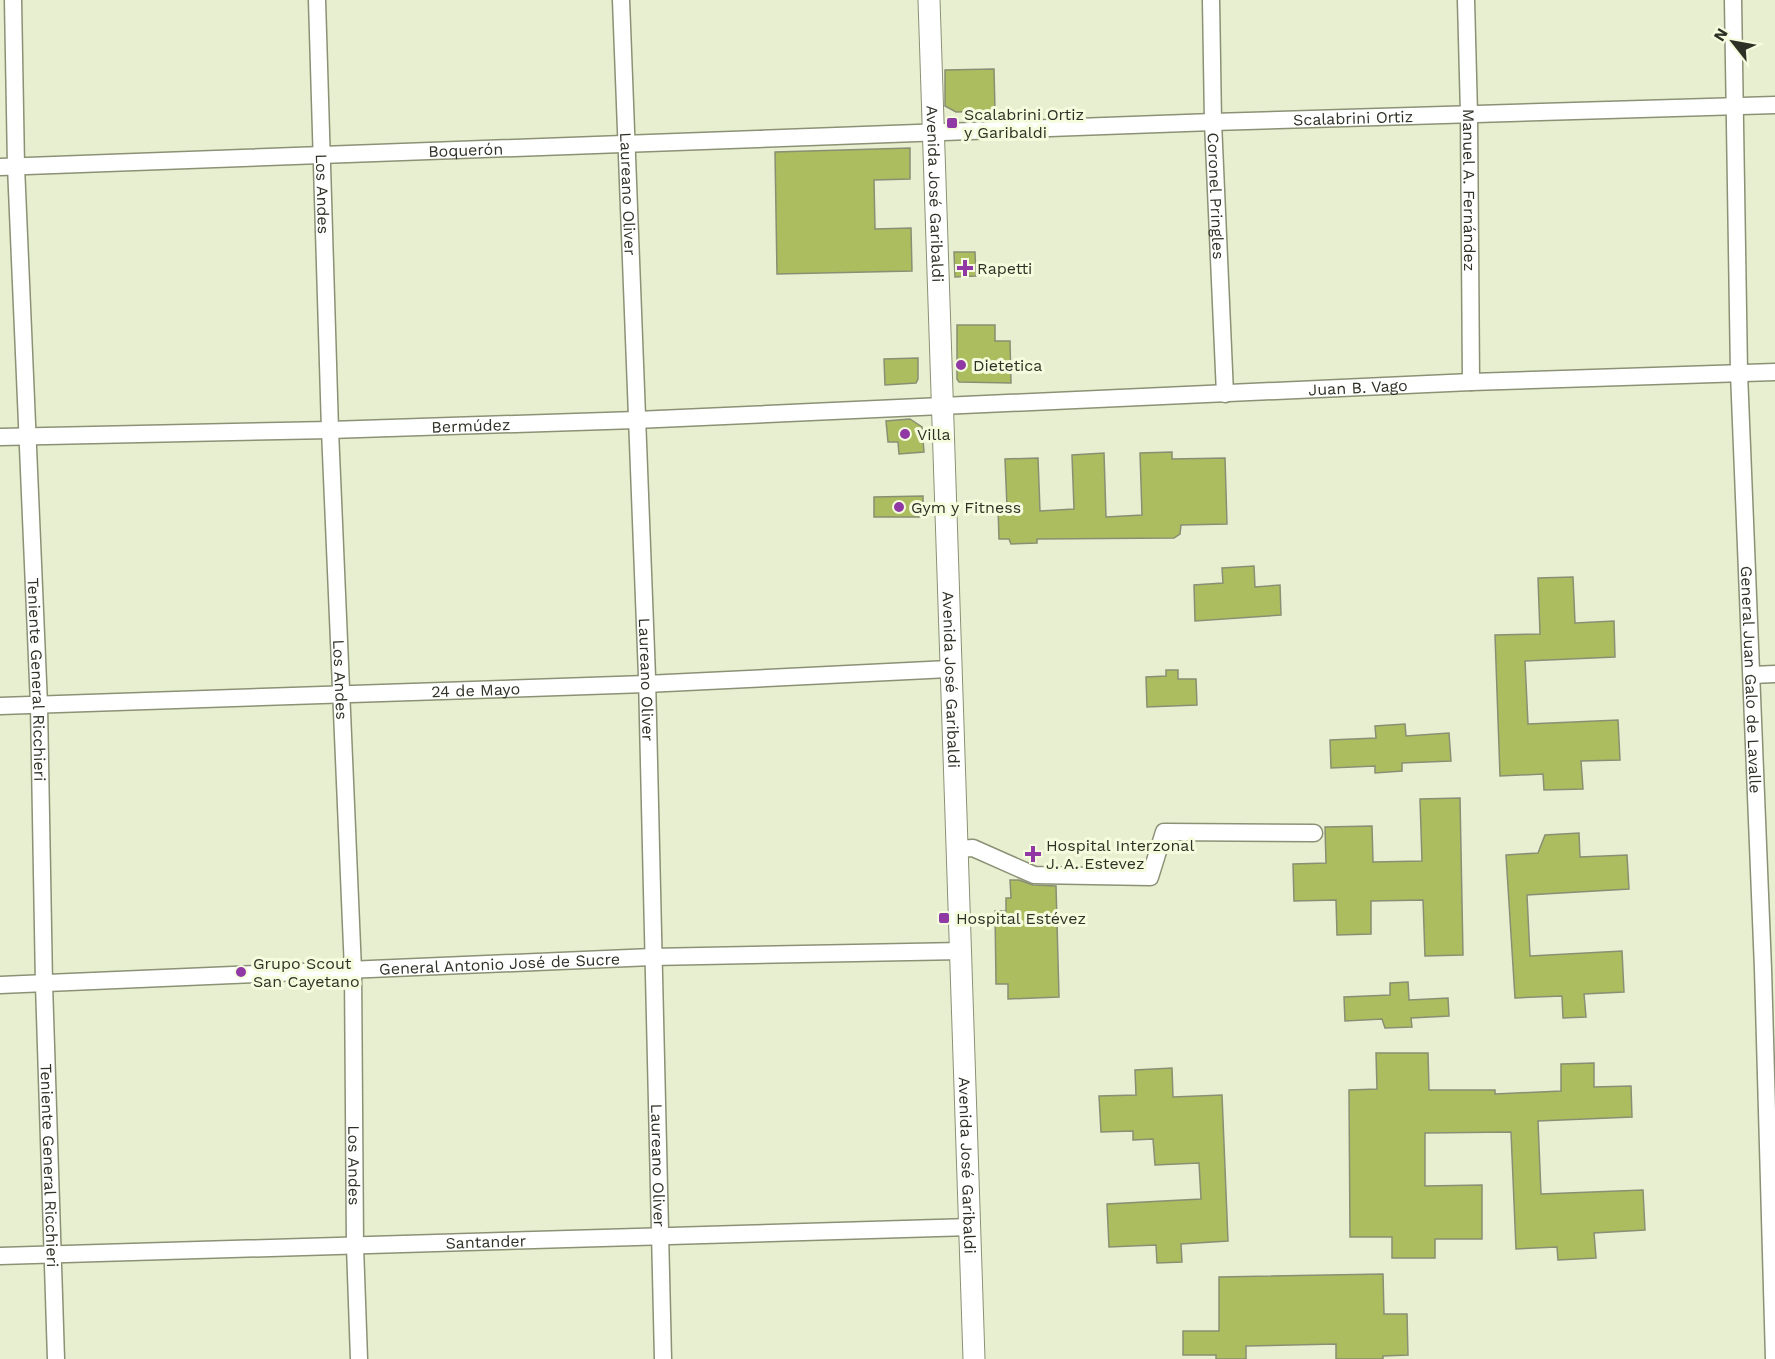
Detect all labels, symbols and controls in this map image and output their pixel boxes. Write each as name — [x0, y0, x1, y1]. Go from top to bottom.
north arrow — [1703, 12, 1763, 72]
text: N — [1709, 25, 1732, 45]
street label: Avenida José Garibaldi — [922, 105, 947, 283]
place label: Scalabrini Ortiz y Garibaldi — [964, 105, 1084, 142]
street label: Scalabrini Ortiz — [1293, 107, 1413, 130]
street label: Manuel A. Fernández — [1459, 109, 1479, 271]
marker: Scalabrini Ortiz y Garibaldi — [945, 116, 959, 130]
street label: Laureano Oliver — [616, 132, 640, 256]
street label: Coronel Pringles — [1203, 132, 1228, 260]
street label: Boquerón — [428, 139, 504, 161]
street label: Los Andes — [312, 153, 333, 234]
place label: Rapetti — [977, 259, 1032, 278]
marker: Rapetti — [958, 261, 972, 275]
place label: Dietetica — [973, 356, 1042, 375]
marker: Dietetica — [954, 358, 968, 372]
street label: Juan B. Vago — [1308, 376, 1408, 399]
street label: Bermúdez — [431, 415, 511, 437]
place label: Villa — [917, 425, 950, 444]
marker: Villa — [898, 427, 912, 441]
place label: Gym y Fitness — [911, 498, 1021, 517]
marker: Gym y Fitness — [892, 500, 906, 514]
street label: General Juan Galo de Lavalle — [1737, 565, 1765, 794]
street label: Teniente General Ricchieri — [24, 577, 49, 782]
street label: Avenida José Garibaldi — [939, 591, 963, 768]
street label: Laureano Oliver — [635, 618, 658, 742]
street label: Los Andes — [329, 639, 351, 720]
street label: 24 de Mayo — [431, 679, 520, 701]
place label: Hospital Interzonal J. A. Estevez — [1046, 836, 1194, 873]
marker: Hospital Interzonal J. A. Estevez — [1024, 845, 1042, 863]
place label: Hospital Estévez — [956, 909, 1086, 928]
marker: Hospital Estévez — [937, 911, 951, 925]
street label: General Antonio José de Sucre — [379, 949, 620, 979]
place label: Grupo Scout San Cayetano — [253, 954, 360, 991]
marker: Grupo Scout San Cayetano — [234, 965, 248, 979]
street label: Teniente General Ricchieri — [37, 1063, 62, 1268]
street label: Avenida José Garibaldi — [955, 1077, 980, 1254]
street label: Laureano Oliver — [647, 1104, 669, 1228]
street label: Los Andes — [344, 1125, 364, 1206]
street label: Santander — [445, 1231, 527, 1253]

